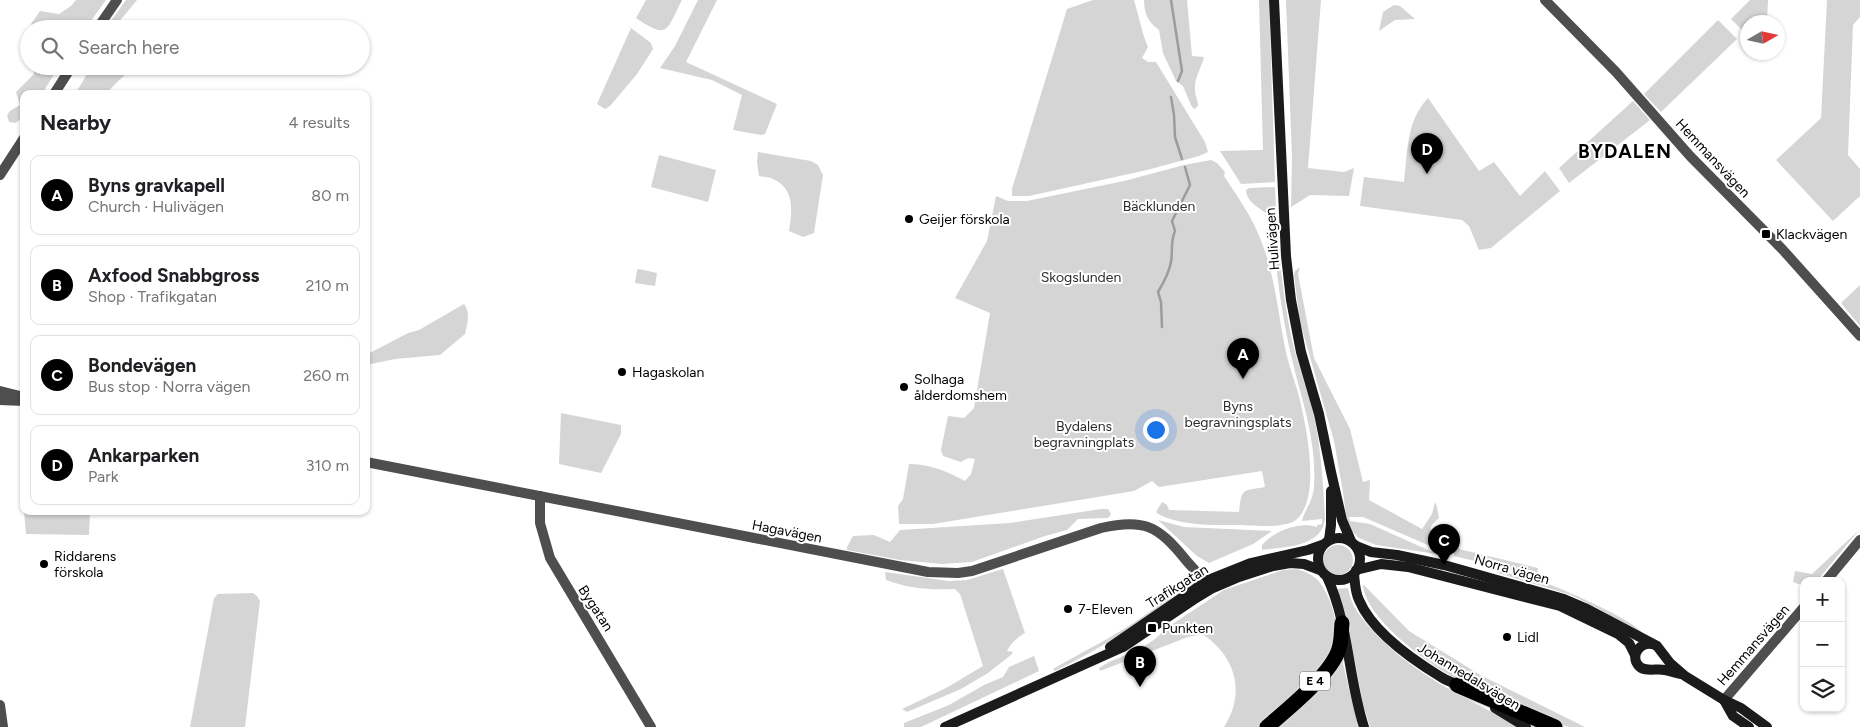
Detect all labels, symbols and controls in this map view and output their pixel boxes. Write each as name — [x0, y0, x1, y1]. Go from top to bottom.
north arrow — [1740, 15, 1785, 60]
search box — [20, 20, 370, 75]
icon: search — [38, 34, 66, 62]
text: Search here — [78, 36, 180, 59]
text: Nearby — [40, 110, 111, 135]
text: 4 results — [289, 113, 350, 132]
street label: Hemmansvägen — [1672, 115, 1754, 201]
pin: D — [1411, 133, 1443, 174]
district label: BYDALEN — [1578, 140, 1672, 163]
text: Byns gravkapell — [88, 174, 225, 197]
text: A — [51, 186, 63, 205]
text: 80 m — [311, 186, 349, 205]
text: Church · Hulivägen — [88, 197, 224, 216]
park label: Bäcklunden — [1123, 198, 1195, 215]
street label: Hulivägen — [1262, 207, 1283, 271]
place label: Geijer förskola — [919, 211, 1010, 228]
marker: Geijer förskola — [903, 213, 915, 225]
place label: Klackvägen — [1776, 226, 1847, 243]
marker: Klackvägen — [1760, 228, 1772, 240]
text: Axfood Snabbgross — [88, 264, 259, 287]
park label: Skogslunden — [1041, 269, 1121, 286]
text: B — [52, 276, 62, 295]
text: 210 m — [306, 276, 349, 295]
text: Shop · Trafikgatan — [88, 287, 217, 306]
pin: A — [1227, 338, 1259, 379]
text: Bondevägen — [88, 354, 196, 377]
place label: Hagaskolan — [632, 364, 705, 381]
text: C — [51, 366, 63, 385]
text: 260 m — [303, 366, 349, 385]
marker: Hagaskolan — [616, 366, 628, 378]
place label: Solhaga ålderdomshem — [914, 371, 1007, 404]
text: Bus stop · Norra vägen — [88, 377, 250, 396]
marker: Solhaga ålderdomshem — [898, 381, 910, 393]
park label: Byns begravningsplats — [1184, 398, 1292, 431]
your location — [1143, 417, 1169, 443]
park label: Bydalens begravningplats — [1034, 418, 1134, 451]
text: Ankarparken — [88, 444, 199, 467]
text: D — [51, 456, 63, 475]
text: 310 m — [306, 456, 349, 475]
text: Park — [88, 467, 118, 486]
street label: Hagavägen — [750, 516, 824, 547]
pin: C — [1428, 524, 1460, 565]
place label: Riddarens förskola — [54, 548, 116, 581]
street label: Norra vägen — [1472, 551, 1551, 588]
marker: Riddarens förskola — [38, 558, 50, 570]
street label: Trafikgatan — [1143, 561, 1211, 612]
map controls — [1800, 577, 1845, 712]
button: + — [1800, 577, 1845, 622]
street label: Bygatan — [574, 582, 617, 635]
place label: 7-Eleven — [1078, 601, 1133, 618]
street label: Hemmansvägen — [1714, 601, 1793, 689]
marker: 7-Eleven — [1062, 603, 1074, 615]
place label: Punkten — [1162, 620, 1213, 637]
marker: Punkten — [1146, 622, 1158, 634]
button: − — [1800, 622, 1845, 667]
place label: Lidl — [1517, 629, 1539, 646]
marker: Lidl — [1501, 631, 1513, 643]
street label: Johannedalsvägen — [1414, 639, 1523, 714]
pin: B — [1124, 646, 1156, 687]
button: layers — [1800, 667, 1845, 712]
road number: E 4 — [1300, 671, 1330, 690]

